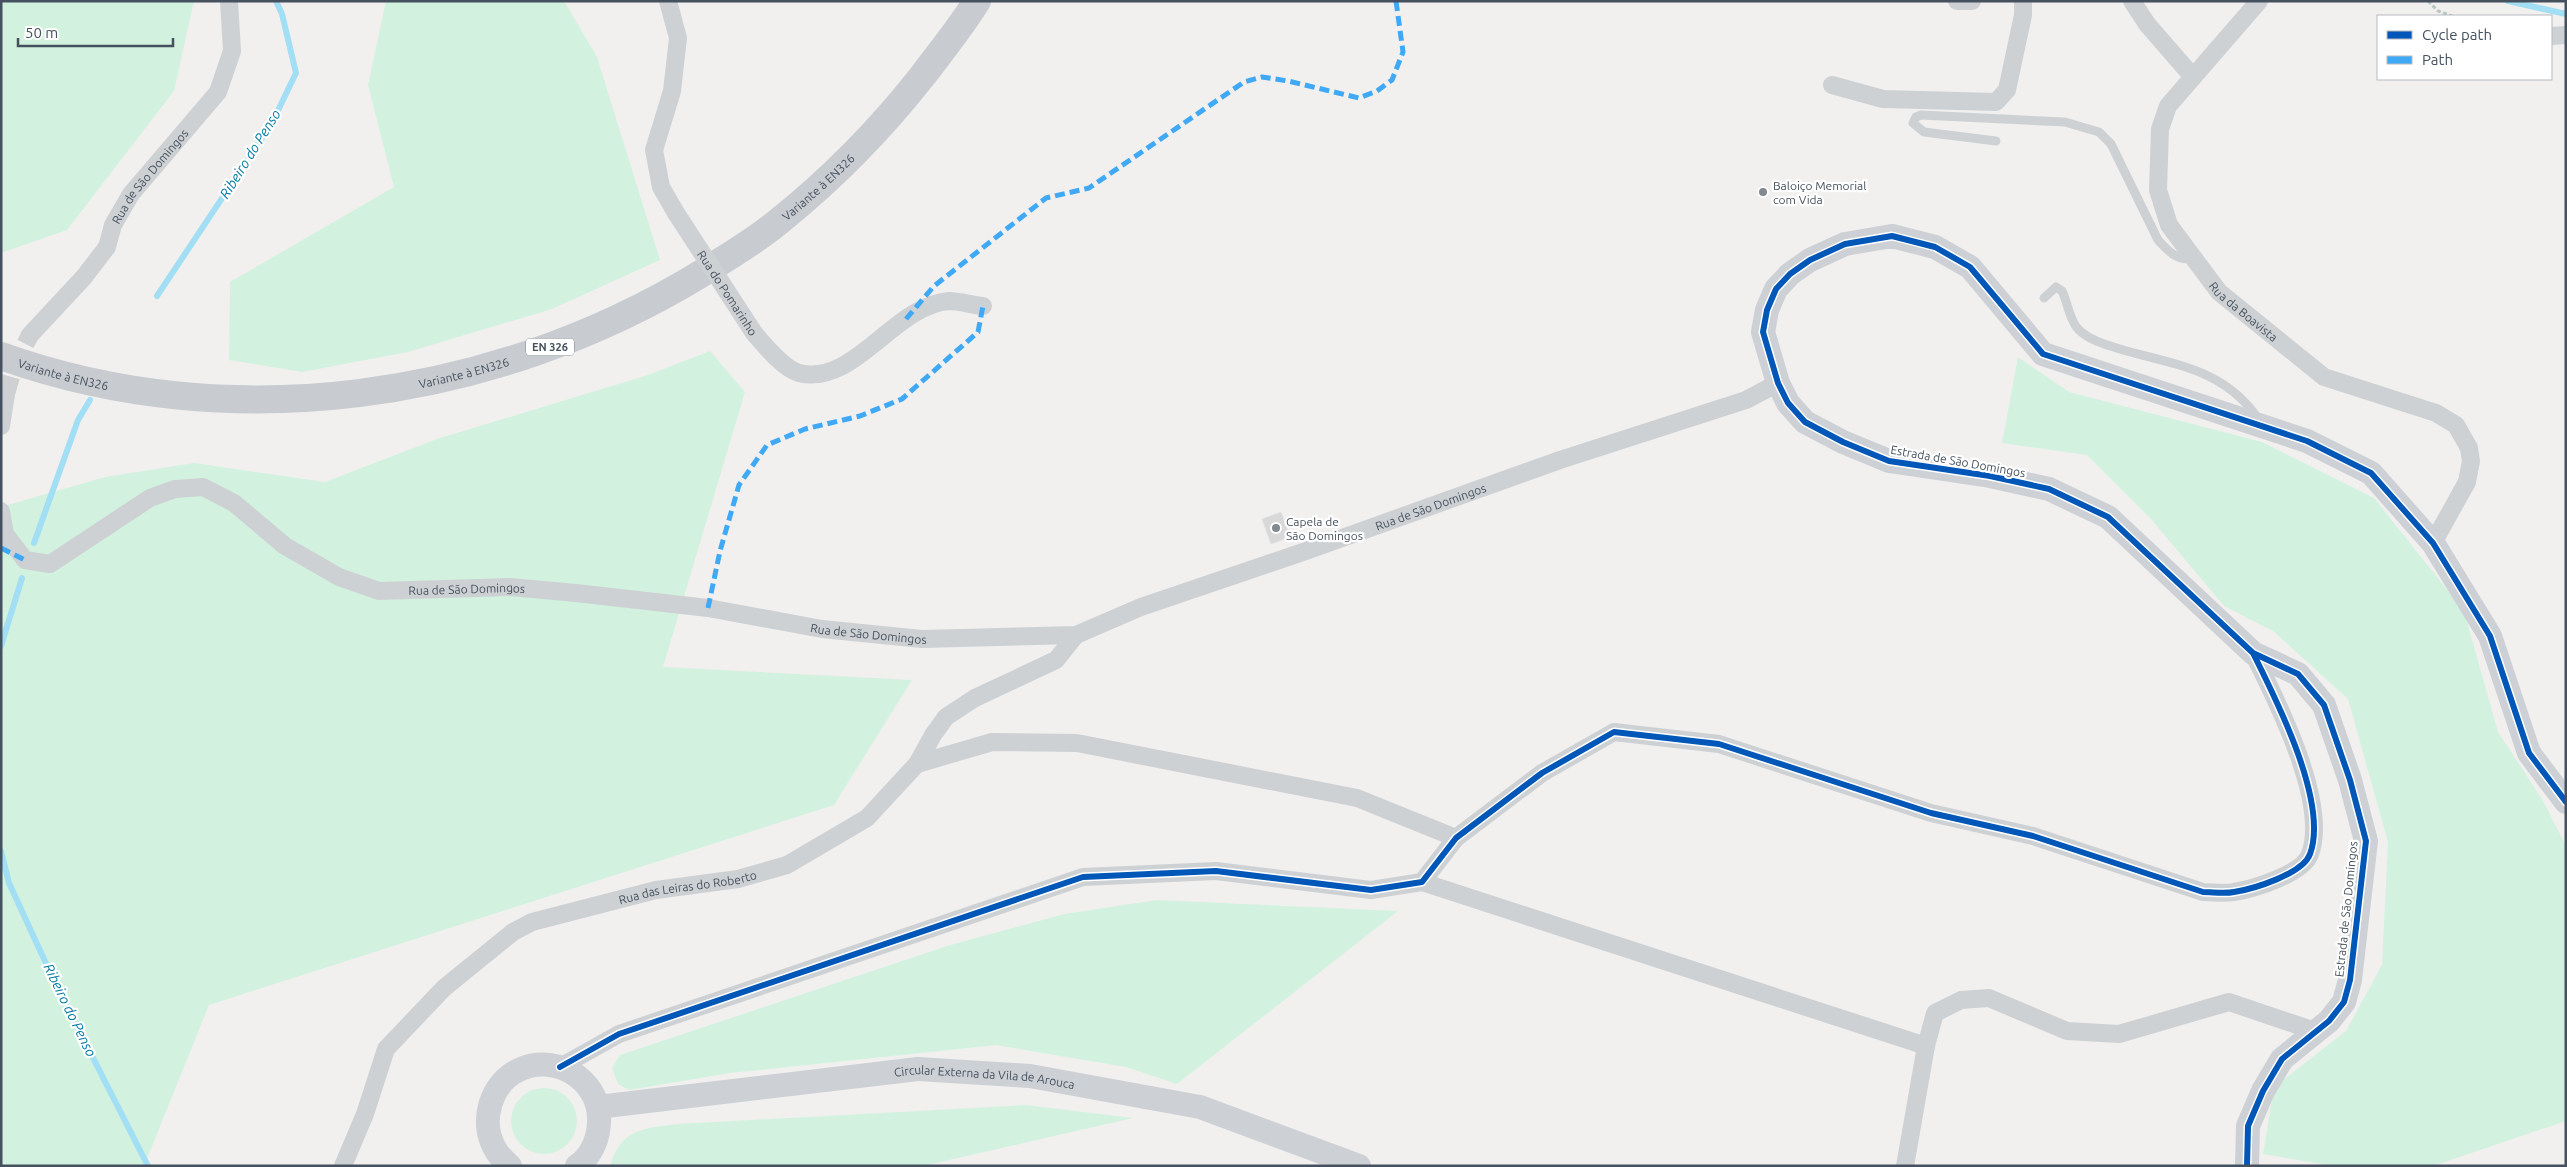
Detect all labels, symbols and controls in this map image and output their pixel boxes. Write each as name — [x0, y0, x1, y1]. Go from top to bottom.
scale bar — [18, 15, 172, 47]
legend — [2377, 15, 2552, 80]
text: 50 m — [25, 24, 58, 41]
text: Cycle path — [2422, 26, 2492, 43]
text: Path — [2422, 51, 2453, 68]
water label: Ribeiro do Penso — [216, 106, 284, 201]
street label: Rua de São Domingos — [109, 126, 190, 226]
street label: Variante à EN326 — [779, 151, 857, 223]
place label: Baloiço Memorial com Vida — [1773, 179, 1866, 206]
marker: Baloiço Memorial com Vida — [1757, 186, 1769, 198]
street label: Rua do Pomarinho — [695, 248, 760, 338]
street label: Rua da Boavista — [2207, 279, 2280, 344]
road number: EN 326 — [526, 338, 574, 356]
street label: Variante à EN326 — [417, 354, 511, 390]
street label: Variante à EN326 — [17, 356, 110, 392]
street label: Estrada de São Domingos — [1890, 443, 2026, 479]
street label: Rua de São Domingos — [1373, 481, 1488, 532]
place label: Capela de São Domingos — [1286, 515, 1363, 542]
marker: Capela de São Domingos — [1270, 522, 1282, 534]
street label: Rua de São Domingos — [408, 580, 526, 597]
street label: Rua de São Domingos — [809, 620, 927, 646]
street label: Estrada de São Domingos — [2332, 840, 2360, 978]
street label: Rua das Leiras do Roberto — [617, 868, 758, 906]
water label: Ribeiro do Penso — [41, 961, 100, 1060]
street label: Circular Externa da Vila de Arouca — [893, 1062, 1076, 1091]

